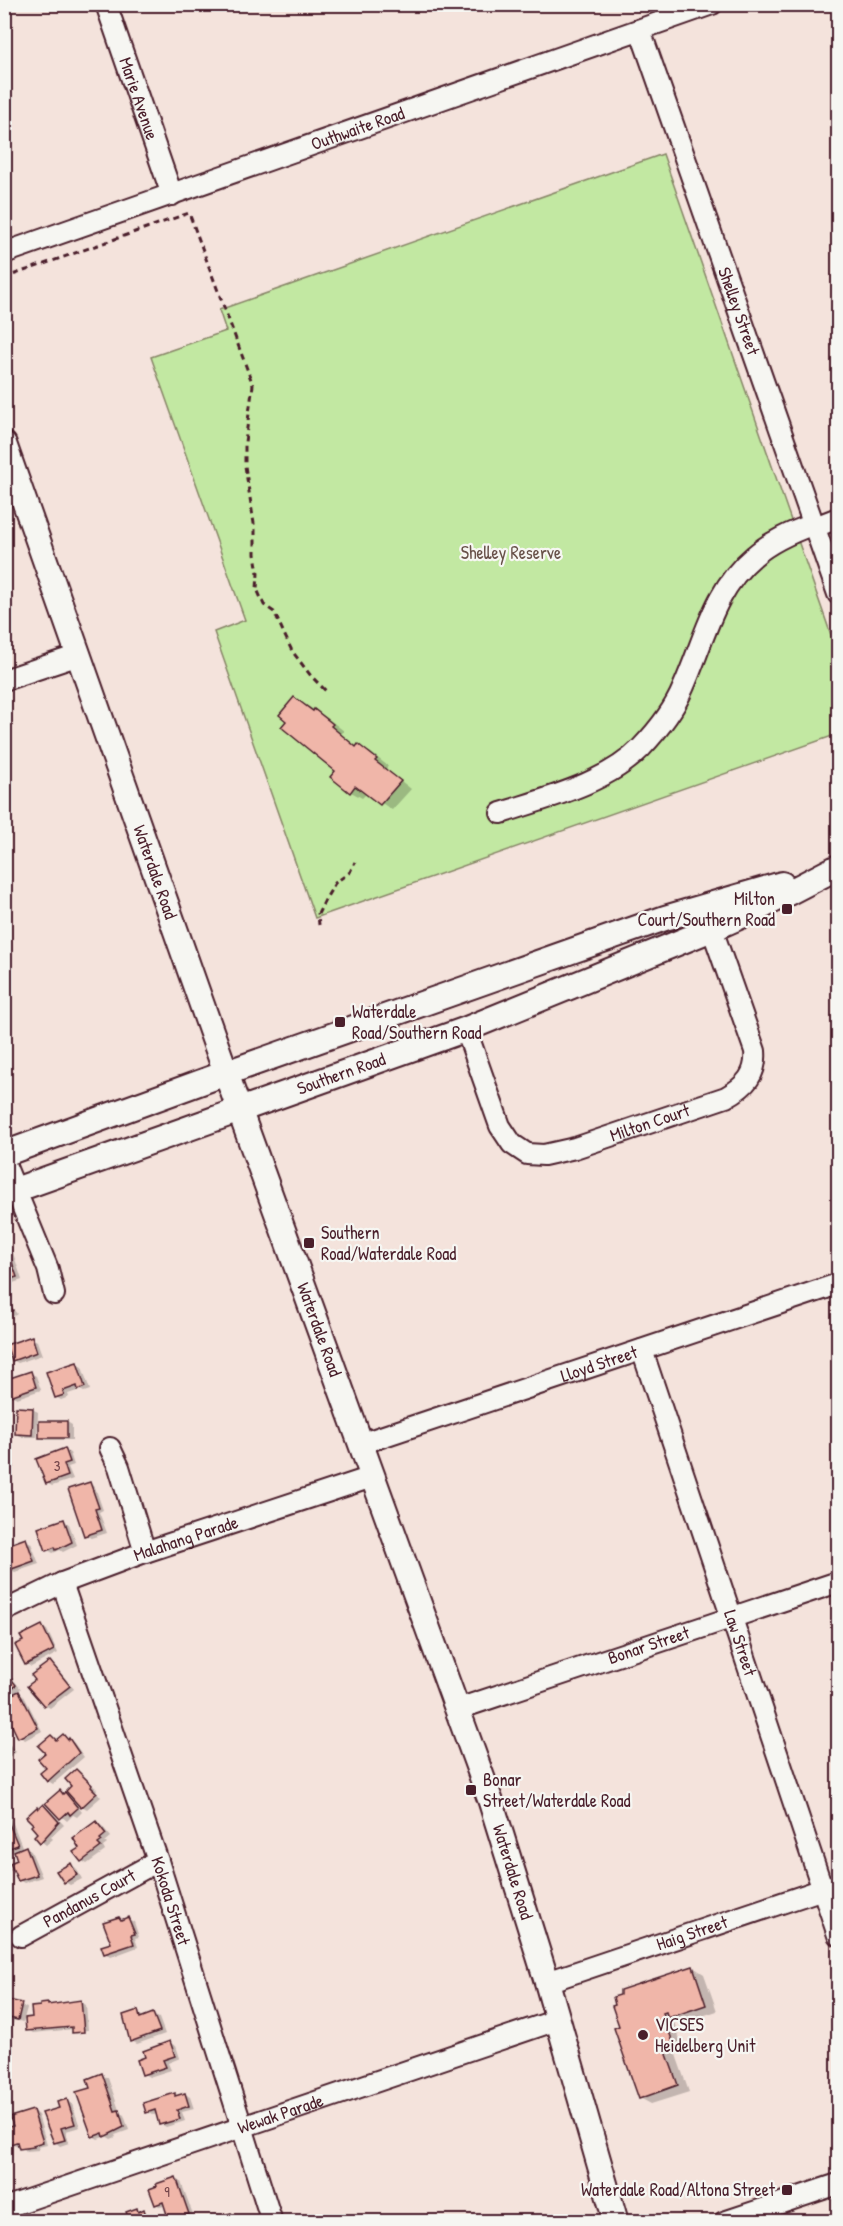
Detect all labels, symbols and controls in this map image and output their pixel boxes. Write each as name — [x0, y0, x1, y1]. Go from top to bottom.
street label: Marie Avenue — [113, 54, 165, 143]
street label: Outhwaite Road — [307, 100, 408, 156]
street label: Shelley Street — [712, 264, 766, 359]
park label: Shelley Reserve — [461, 540, 561, 565]
street label: Waterdale Road — [127, 821, 184, 922]
place label: Milton Court/Southern Road — [638, 886, 775, 932]
marker: Milton Court/Southern Road — [780, 902, 794, 916]
place label: Waterdale Road/Southern Road — [352, 999, 481, 1045]
marker: Waterdale Road/Southern Road — [333, 1015, 347, 1029]
street label: Southern Road — [293, 1046, 389, 1101]
street label: Milton Court — [606, 1097, 694, 1147]
place label: Southern Road/Waterdale Road — [321, 1220, 456, 1266]
marker: Southern Road/Waterdale Road — [302, 1236, 316, 1250]
street label: Waterdale Road — [291, 1279, 348, 1380]
street label: Lloyd Street — [557, 1339, 641, 1388]
house number: 3 — [54, 1455, 61, 1476]
street label: Malahang Parade — [130, 1509, 241, 1567]
street label: Law Street — [718, 1607, 764, 1680]
street label: Bonar Street — [604, 1619, 693, 1670]
place label: Bonar Street/Waterdale Road — [483, 1767, 631, 1813]
marker: Bonar Street/Waterdale Road — [464, 1783, 478, 1797]
street label: Waterdale Road — [487, 1821, 540, 1922]
street label: Kokoda Street — [145, 1853, 197, 1949]
street label: Pandanus Court — [38, 1862, 141, 1934]
street label: Haig Street — [653, 1909, 731, 1956]
place label: VICSES Heidelberg Unit — [655, 2012, 756, 2058]
marker: VICSES Heidelberg Unit — [636, 2028, 650, 2042]
street label: Wewak Parade — [234, 2087, 327, 2140]
place label: Waterdale Road/Altona Street — [581, 2177, 776, 2202]
house number: 9 — [164, 2181, 170, 2202]
marker: Waterdale Road/Altona Street — [780, 2183, 794, 2197]

